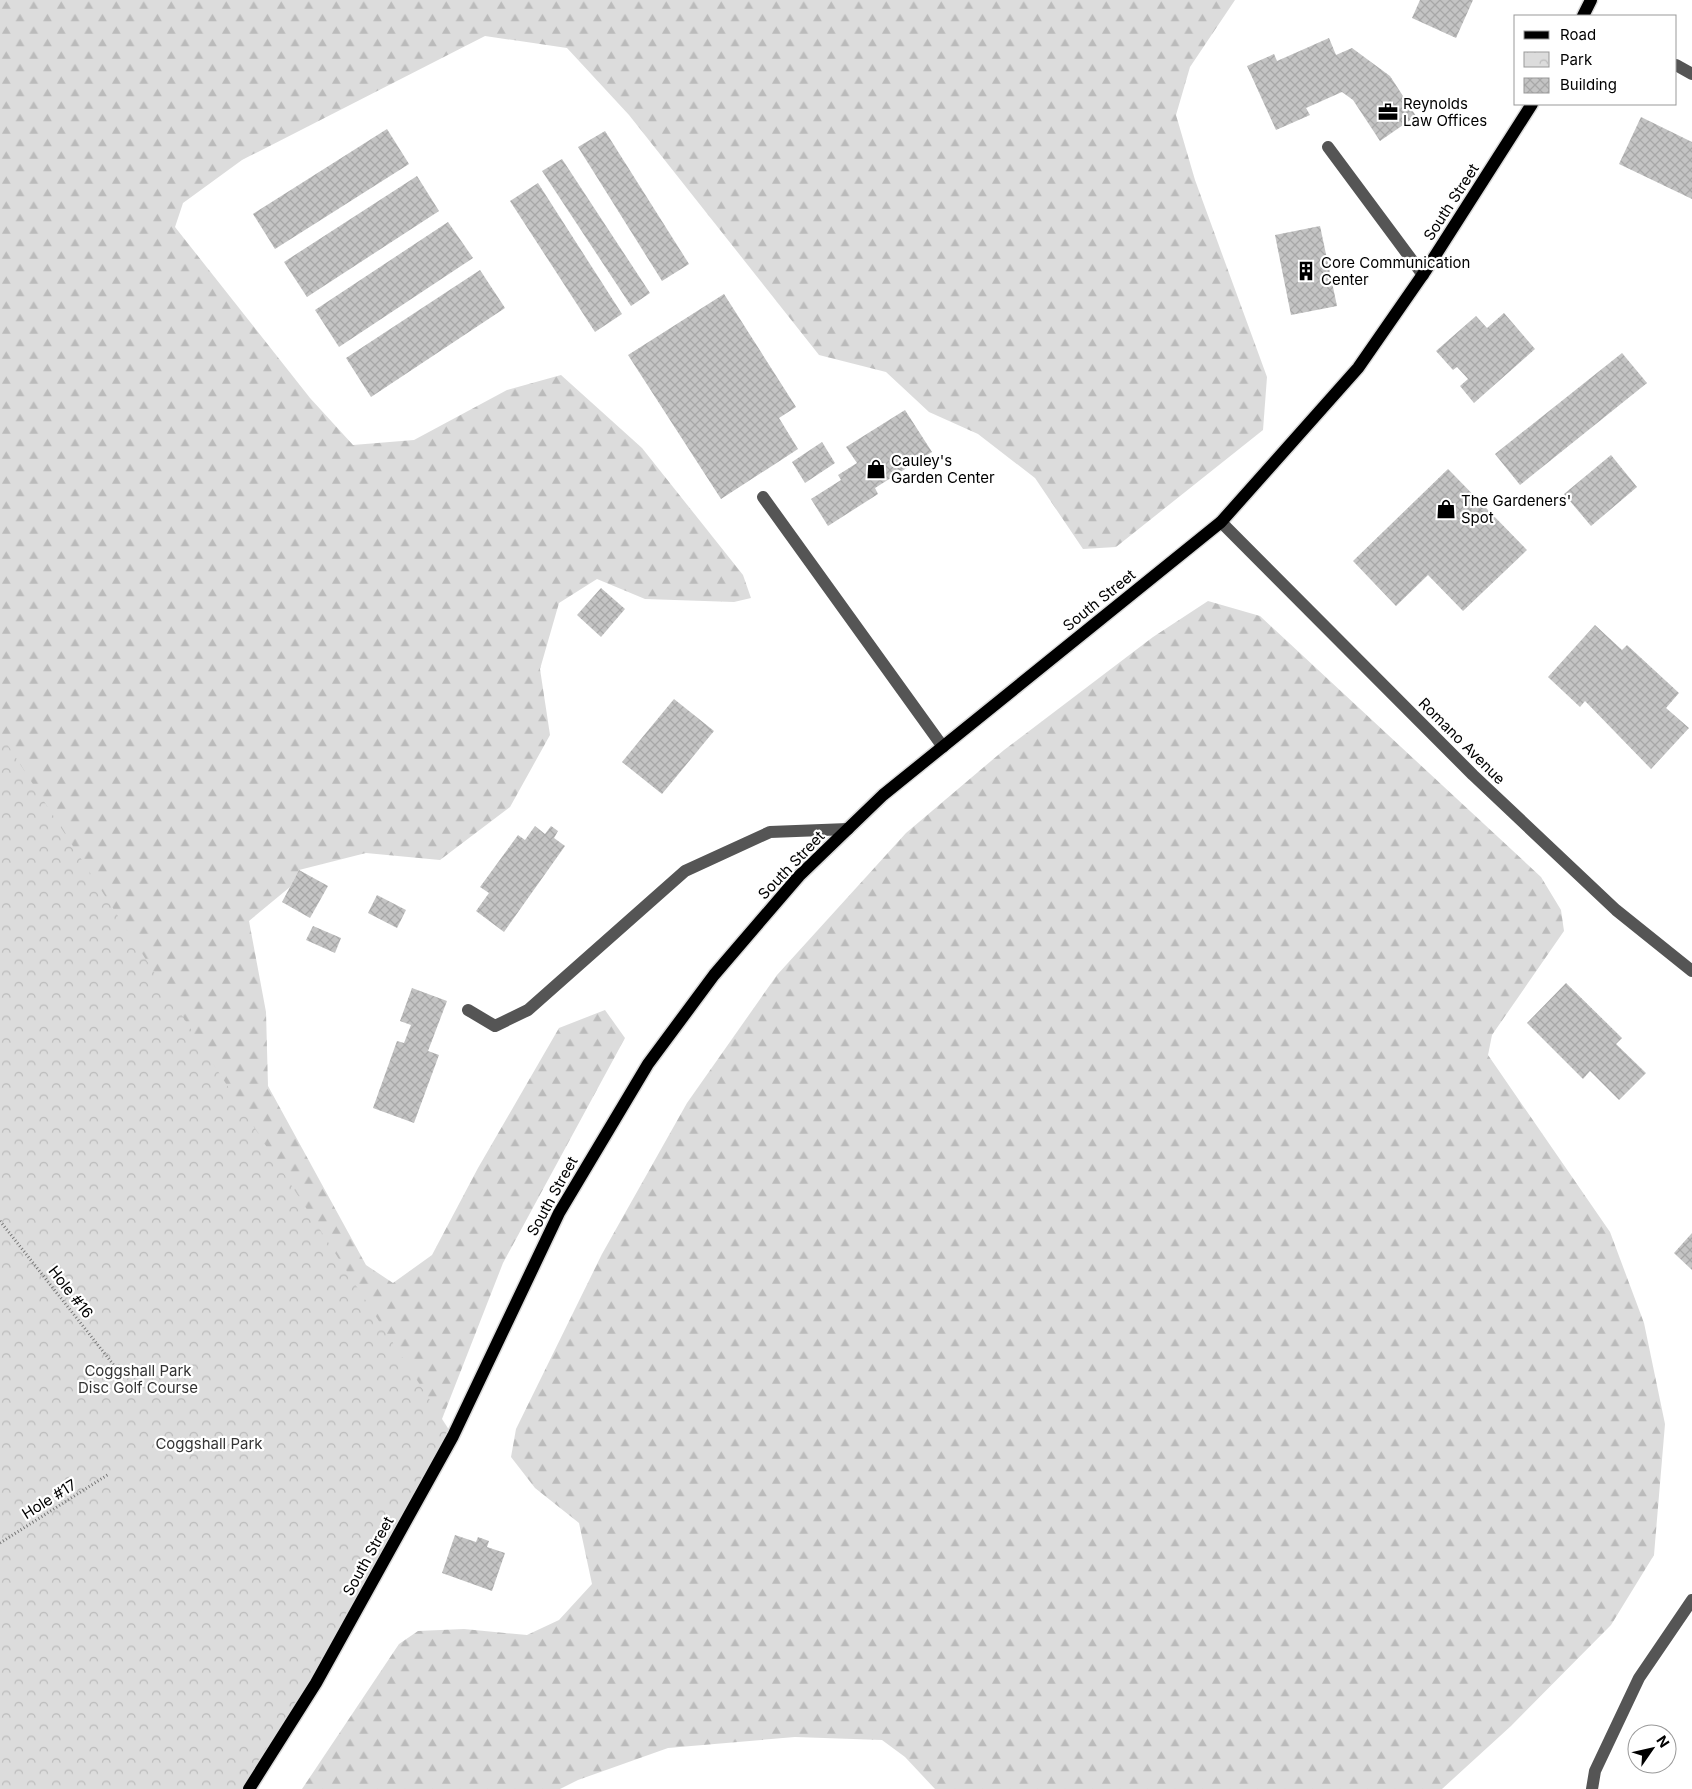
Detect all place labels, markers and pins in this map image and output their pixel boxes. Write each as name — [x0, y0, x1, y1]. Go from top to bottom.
place label: Reynolds Law Offices — [1403, 94, 1487, 130]
office icon: Reynolds Law Offices — [1377, 101, 1399, 123]
place label: Core Communication Center — [1321, 253, 1470, 289]
building icon: Core Communication Center — [1295, 260, 1317, 282]
place label: Cauley's Garden Center — [891, 451, 995, 487]
shop icon: Cauley's Garden Center — [865, 458, 887, 480]
place label: The Gardeners' Spot — [1461, 491, 1571, 527]
shop icon: The Gardeners' Spot — [1435, 498, 1457, 520]

